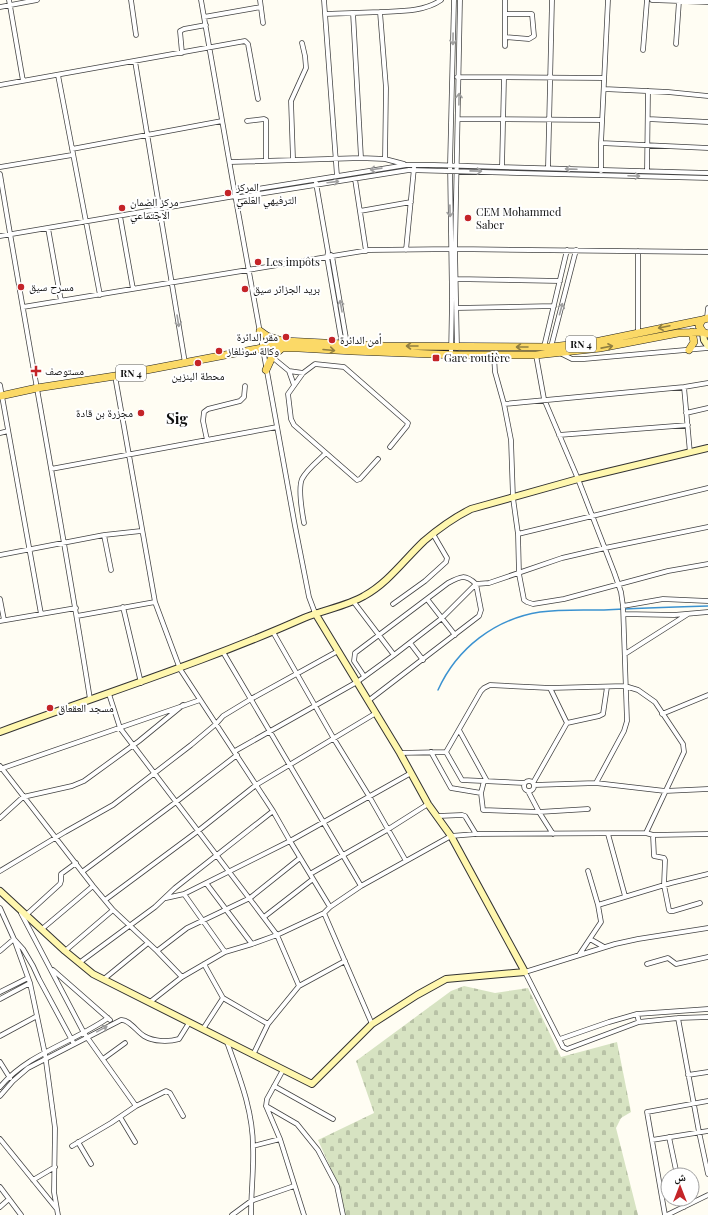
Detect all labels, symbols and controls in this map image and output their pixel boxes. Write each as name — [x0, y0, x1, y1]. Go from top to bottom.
one-way arrow — [449, 32, 457, 45]
one-way arrow — [455, 93, 462, 106]
one-way arrow — [565, 165, 578, 173]
one-way arrow — [370, 166, 383, 173]
one-way arrow — [469, 168, 482, 175]
one-way arrow — [627, 172, 640, 179]
one-way arrow — [326, 178, 339, 186]
place label: المركز الترفيهي العلمي — [235, 179, 297, 209]
marker: المركز الترفيهي العلمي — [223, 188, 233, 198]
place label: مركز الضمان الاجتماعي — [130, 194, 179, 224]
marker: مركز الضمان الاجتماعي — [117, 203, 127, 213]
one-way arrow — [446, 204, 454, 217]
place label: CEM Mohammed Saber — [476, 204, 562, 232]
marker: CEM Mohammed Saber — [463, 213, 473, 223]
place label: Les impôts — [266, 254, 320, 269]
marker: Les impôts — [253, 257, 263, 267]
place label: مسرح سيق — [29, 279, 74, 294]
place label: بريد الجزائر سيق — [253, 281, 320, 296]
marker: مسرح سيق — [16, 282, 26, 292]
marker: بريد الجزائر سيق — [240, 284, 250, 294]
one-way arrow — [337, 300, 345, 313]
one-way arrow — [557, 302, 565, 315]
one-way arrow — [175, 314, 183, 327]
one-way arrow — [658, 324, 671, 332]
place label: مقر الدائرة — [237, 329, 278, 344]
marker: مقر الدائرة — [281, 332, 291, 342]
place label: أمن الدائرة — [340, 332, 382, 347]
marker: أمن الدائرة — [327, 335, 337, 345]
road number: RN 4 — [566, 336, 596, 352]
one-way arrow — [406, 342, 419, 350]
place label: وكالة سونلغاز — [226, 343, 279, 358]
one-way arrow — [516, 343, 529, 351]
one-way arrow — [601, 343, 614, 351]
marker: وكالة سونلغاز — [214, 346, 224, 356]
one-way arrow — [322, 346, 335, 353]
place label: Gare routière — [444, 350, 511, 365]
marker: Gare routière — [431, 353, 441, 363]
marker: محطة البنزين — [193, 358, 203, 368]
place label: مستوصف — [45, 363, 84, 378]
marker: مستوصف — [30, 365, 42, 377]
road number: RN 4 — [116, 365, 146, 381]
place label: محطة البنزين — [172, 368, 225, 383]
place label: مجزرة بن قادة — [76, 405, 133, 420]
marker: مجزرة بن قادة — [136, 408, 146, 418]
district label: Sig — [166, 408, 189, 428]
place label: مسجد العقعاق — [58, 700, 114, 715]
marker: مسجد العقعاق — [45, 703, 55, 713]
one-way arrow — [95, 1025, 107, 1033]
north arrow — [660, 1167, 700, 1207]
text: ش — [674, 1169, 686, 1185]

